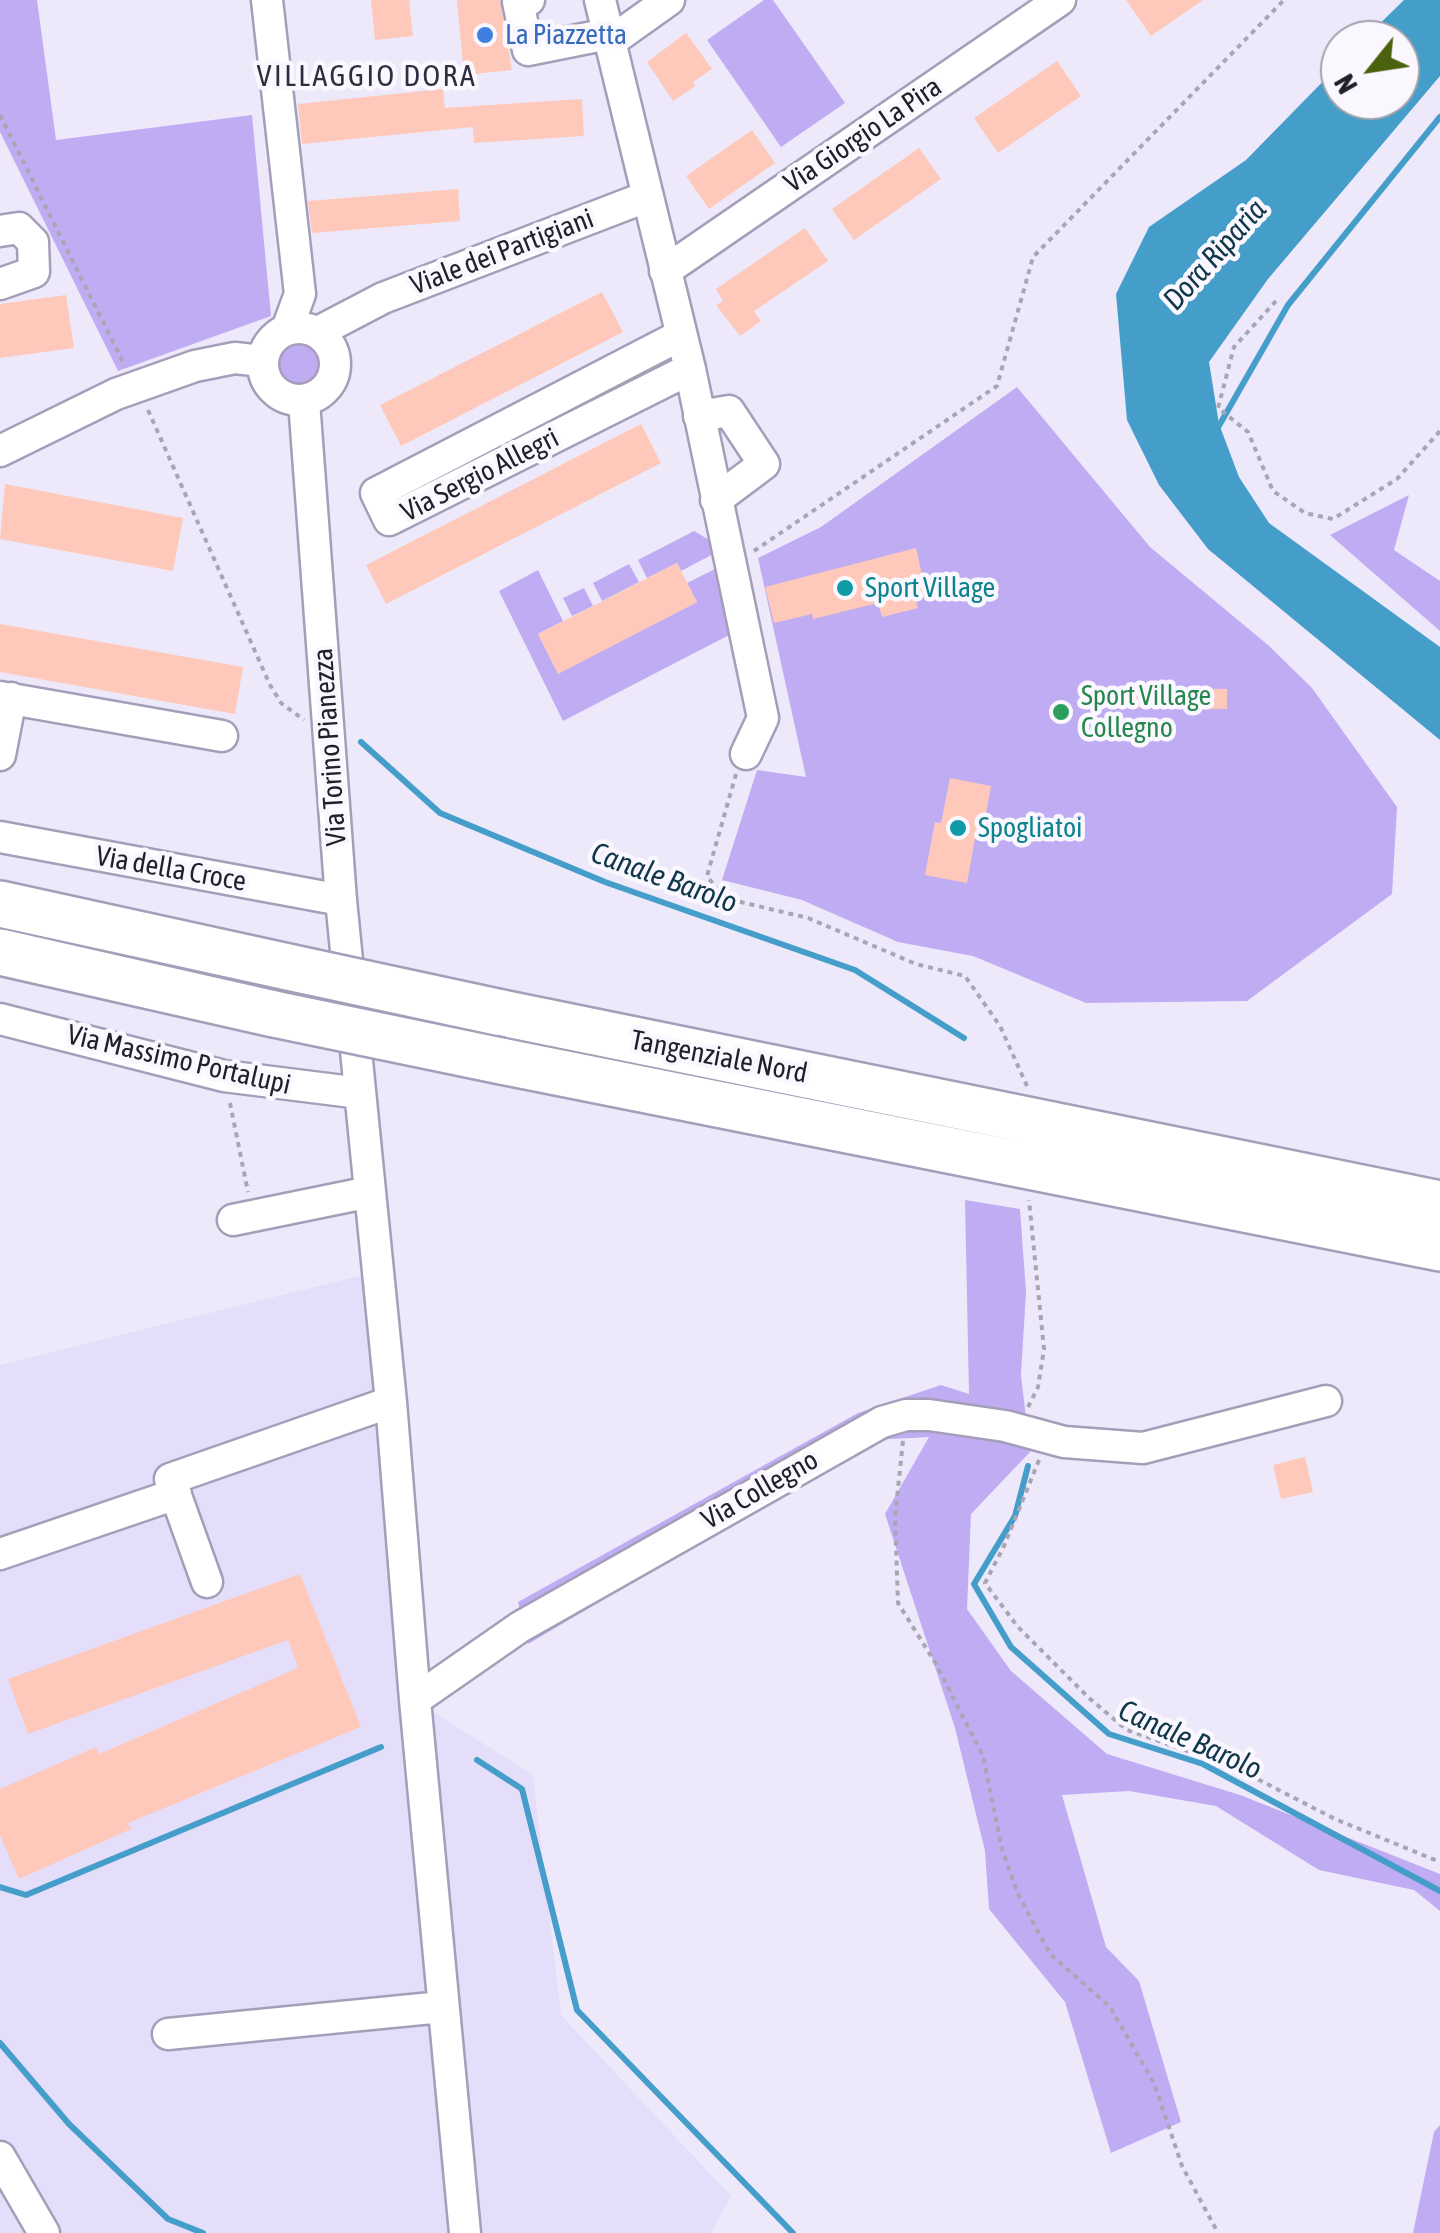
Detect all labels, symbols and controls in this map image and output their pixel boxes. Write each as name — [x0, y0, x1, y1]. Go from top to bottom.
place label: La Piazzetta — [505, 18, 627, 52]
north arrow — [1320, 20, 1420, 120]
marker: La Piazzetta — [474, 24, 496, 46]
district label: VILLAGGIO DORA — [257, 59, 477, 95]
text: N — [1328, 69, 1364, 99]
street label: Via Giorgio La Pira — [778, 70, 948, 200]
water label: Dora Riparia — [1156, 192, 1274, 318]
street label: Viale dei Partigiani — [406, 202, 598, 302]
street label: Via Sergio Allegri — [396, 421, 564, 529]
place label: Sport Village — [865, 571, 995, 605]
marker: Sport Village — [834, 577, 856, 599]
street label: Via Torino Pianezza — [306, 647, 354, 847]
place label: Sport Village Collegno — [1081, 679, 1211, 745]
marker: Sport Village Collegno — [1050, 701, 1072, 723]
place label: Spogliatoi — [978, 811, 1082, 845]
marker: Spogliatoi — [947, 817, 969, 839]
water label: Canale Barolo — [586, 835, 742, 921]
street label: Via della Croce — [93, 839, 249, 899]
street label: Via Massimo Portalupi — [64, 1018, 294, 1102]
street label: Tangenziale Nord — [628, 1023, 810, 1091]
street label: Via Collegno — [696, 1443, 824, 1537]
water label: Canale Barolo — [1113, 1692, 1267, 1788]

